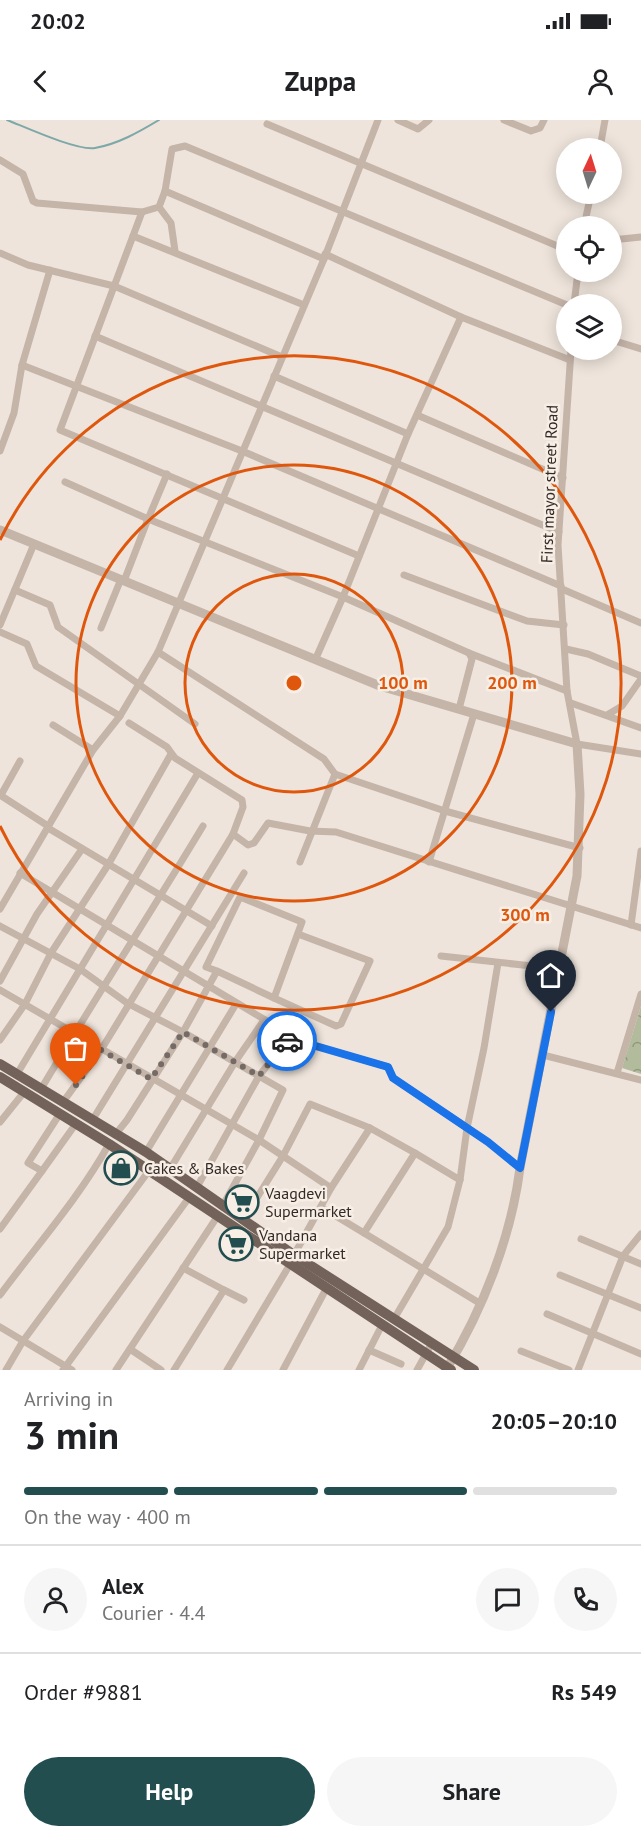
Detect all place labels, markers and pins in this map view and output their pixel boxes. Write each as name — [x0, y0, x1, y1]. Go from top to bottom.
centre of rings — [284, 673, 304, 693]
pin — [525, 950, 576, 1012]
pin — [50, 1023, 101, 1085]
shop icon: Cakes & Bakes — [103, 1150, 139, 1186]
place label: Cakes & Bakes — [144, 1158, 245, 1178]
place label: Vaagdevi Supermarket — [264, 1183, 352, 1221]
supermarket icon: Vaagdevi Supermarket — [224, 1184, 260, 1220]
place label: Vandana Supermarket — [258, 1225, 346, 1263]
supermarket icon: Vandana Supermarket — [218, 1226, 254, 1262]

